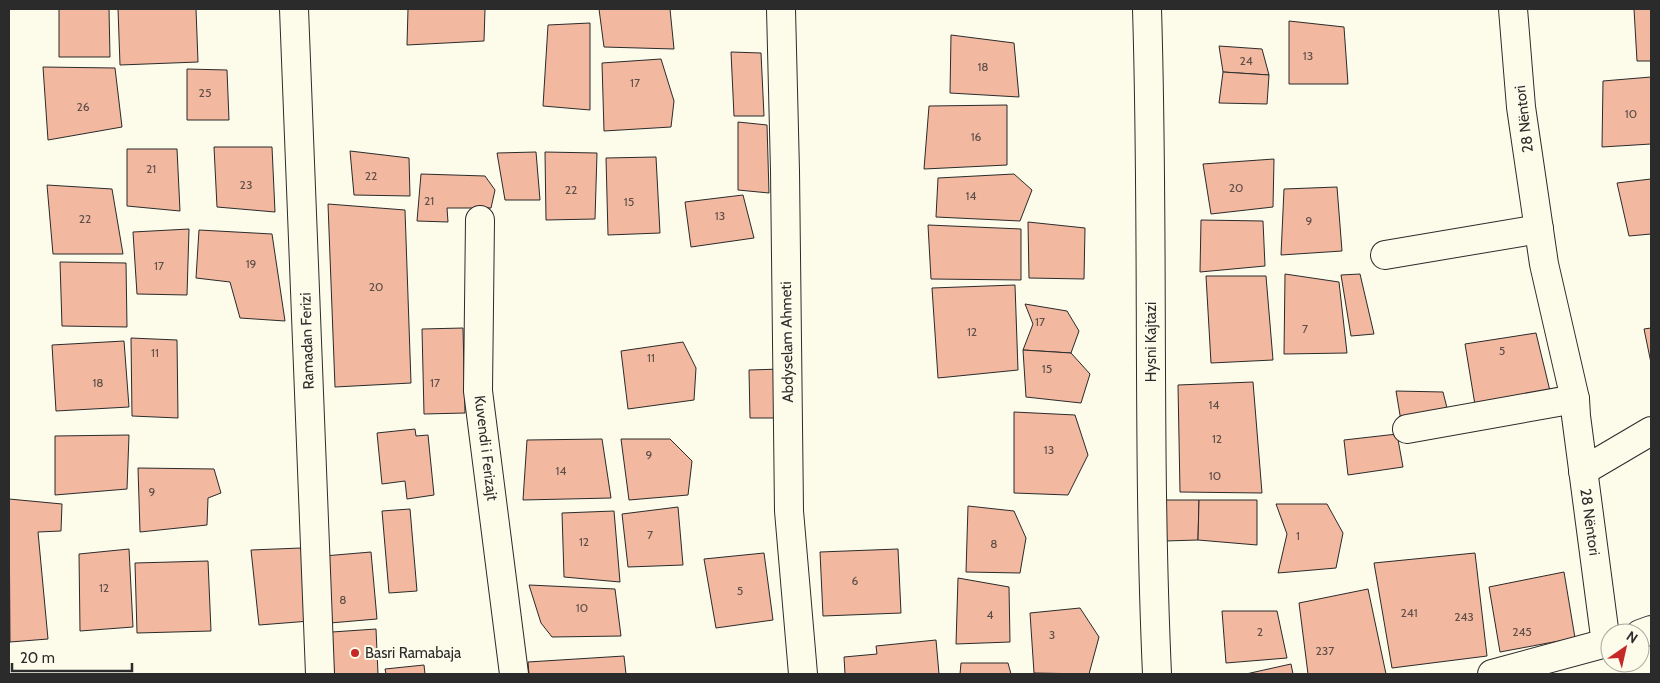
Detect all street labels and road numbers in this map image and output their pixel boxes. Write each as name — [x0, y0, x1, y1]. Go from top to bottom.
street label: 28 Nëntori — [1511, 84, 1537, 154]
street label: Abdyselam Ahmeti — [777, 281, 797, 403]
street label: Ramadan Ferizi — [296, 292, 318, 390]
street label: Hysni Kajtazi — [1142, 302, 1160, 382]
street label: Kuvendi i Ferizajt — [471, 394, 501, 502]
street label: 28 Nëntori — [1576, 487, 1604, 557]

